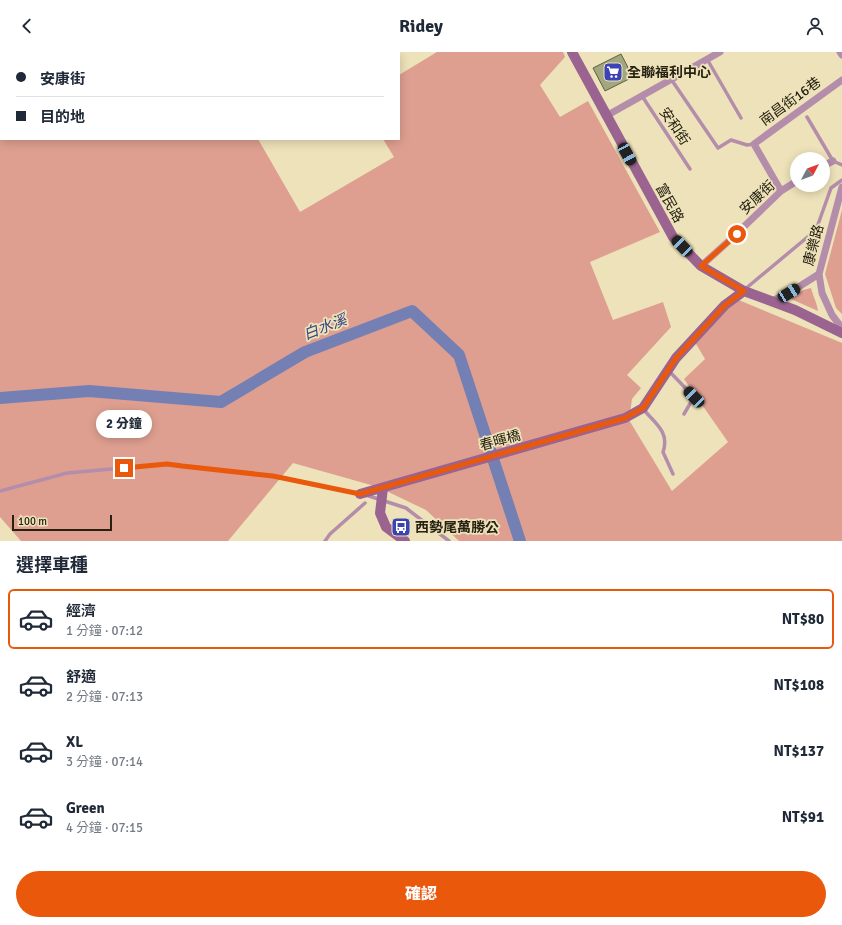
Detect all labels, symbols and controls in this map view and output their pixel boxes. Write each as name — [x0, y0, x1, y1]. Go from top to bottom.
icon: back — [16, 15, 38, 37]
text: Ridey — [399, 15, 443, 37]
icon: person — [804, 15, 826, 37]
supermarket icon: 全聯福利中心 — [602, 61, 624, 83]
place label: 全聯福利中心 — [627, 64, 711, 81]
text: 安康街 — [40, 70, 85, 88]
street label: 南昌街16巷 — [757, 74, 824, 129]
street label: 安和街 — [656, 104, 693, 148]
text: 目的地 — [40, 108, 85, 126]
car — [616, 141, 638, 167]
north arrow — [790, 152, 830, 192]
map controls — [790, 152, 830, 192]
street label: 安康街 — [736, 177, 778, 218]
street label: 富民路 — [652, 181, 687, 226]
street label: 康樂路 — [800, 223, 827, 268]
route start — [728, 225, 746, 243]
car — [669, 233, 695, 259]
car — [776, 282, 802, 304]
water label: 白水溪 — [301, 310, 351, 343]
car — [681, 384, 707, 410]
callout: 2 分鐘 — [96, 410, 152, 438]
text: 2 分鐘 — [106, 416, 142, 432]
street label: 春暉橋 — [478, 427, 523, 454]
route end — [115, 459, 133, 477]
scale bar — [12, 513, 112, 532]
text: 100 m — [18, 515, 47, 528]
bus stop icon: 西勢尾萬勝公 — [390, 516, 412, 538]
place label: 西勢尾萬勝公 — [415, 519, 499, 536]
text: 選擇車種 — [16, 554, 88, 576]
icon: car — [18, 601, 54, 637]
text: 經濟 — [66, 602, 96, 620]
text: NT$80 — [782, 610, 824, 628]
text: 1 分鐘 · 07:12 — [66, 623, 143, 639]
icon: car — [18, 667, 54, 703]
text: 舒適 — [66, 668, 96, 686]
text: NT$108 — [774, 676, 824, 694]
text: 2 分鐘 · 07:13 — [66, 689, 143, 705]
icon: car — [18, 733, 54, 769]
text: XL — [66, 733, 83, 751]
text: NT$137 — [774, 742, 824, 760]
text: 3 分鐘 · 07:14 — [66, 754, 143, 770]
icon: car — [18, 799, 54, 835]
text: Green — [66, 799, 105, 817]
text: NT$91 — [782, 808, 824, 826]
text: 4 分鐘 · 07:15 — [66, 820, 143, 836]
button: 確認 — [16, 871, 826, 917]

